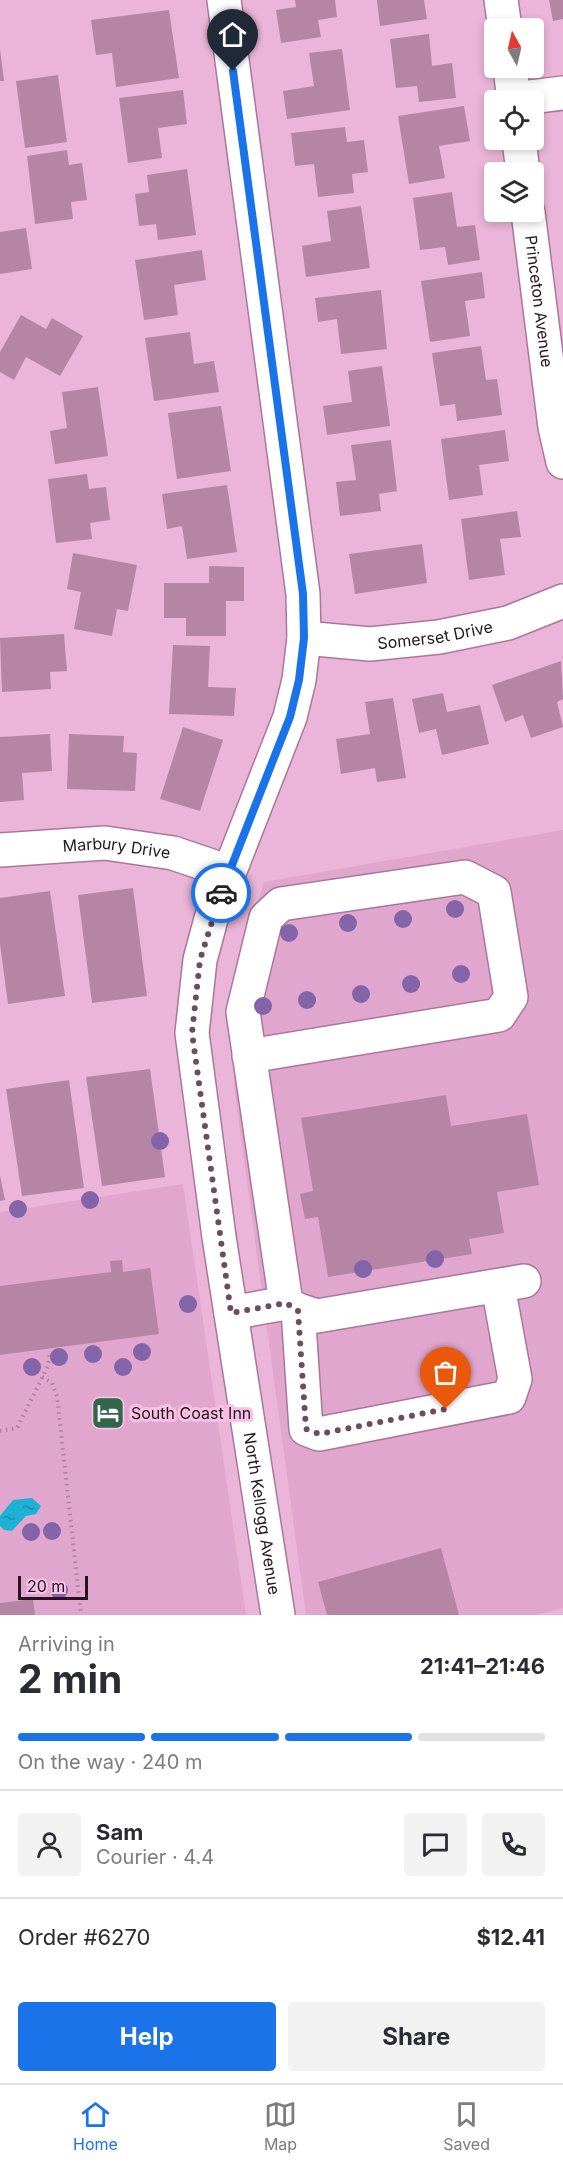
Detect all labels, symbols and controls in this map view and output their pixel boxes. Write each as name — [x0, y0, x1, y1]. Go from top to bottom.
pin — [207, 9, 258, 71]
icon: home — [216, 18, 249, 51]
north arrow — [484, 18, 544, 78]
map controls — [484, 18, 544, 222]
button: locate — [484, 90, 544, 150]
button: layers — [484, 162, 544, 222]
street label: Princeton Avenue — [521, 234, 557, 369]
street label: Somerset Drive — [376, 616, 495, 653]
street label: Marbury Drive — [62, 833, 172, 862]
courier — [191, 863, 251, 923]
icon: car — [205, 877, 238, 910]
pin — [420, 1347, 471, 1409]
icon: bag — [429, 1356, 462, 1389]
hotel icon: South Coast Inn — [90, 1395, 126, 1431]
place label: South Coast Inn — [131, 1403, 251, 1423]
street label: North Kellogg Avenue — [240, 1431, 285, 1596]
scale bar — [18, 1573, 88, 1600]
text: 20 m — [27, 1576, 65, 1596]
text: Arriving in — [18, 1632, 115, 1656]
text: 21:41–21:46 — [420, 1653, 545, 1679]
text: 2 min — [18, 1655, 122, 1702]
text: On the way · 240 m — [18, 1750, 203, 1774]
button: person — [18, 1813, 81, 1876]
button: chat — [404, 1813, 467, 1876]
button: phone — [482, 1813, 545, 1876]
text: Sam — [96, 1819, 143, 1845]
text: Courier · 4.4 — [96, 1845, 214, 1869]
text: Order #6270 — [18, 1924, 150, 1950]
text: $12.41 — [476, 1924, 545, 1950]
button: Help — [18, 2002, 276, 2071]
button: Share — [288, 2002, 545, 2071]
tab: Home — [73, 2098, 118, 2154]
tab: Map — [264, 2098, 297, 2154]
tab: Saved — [443, 2098, 490, 2154]

